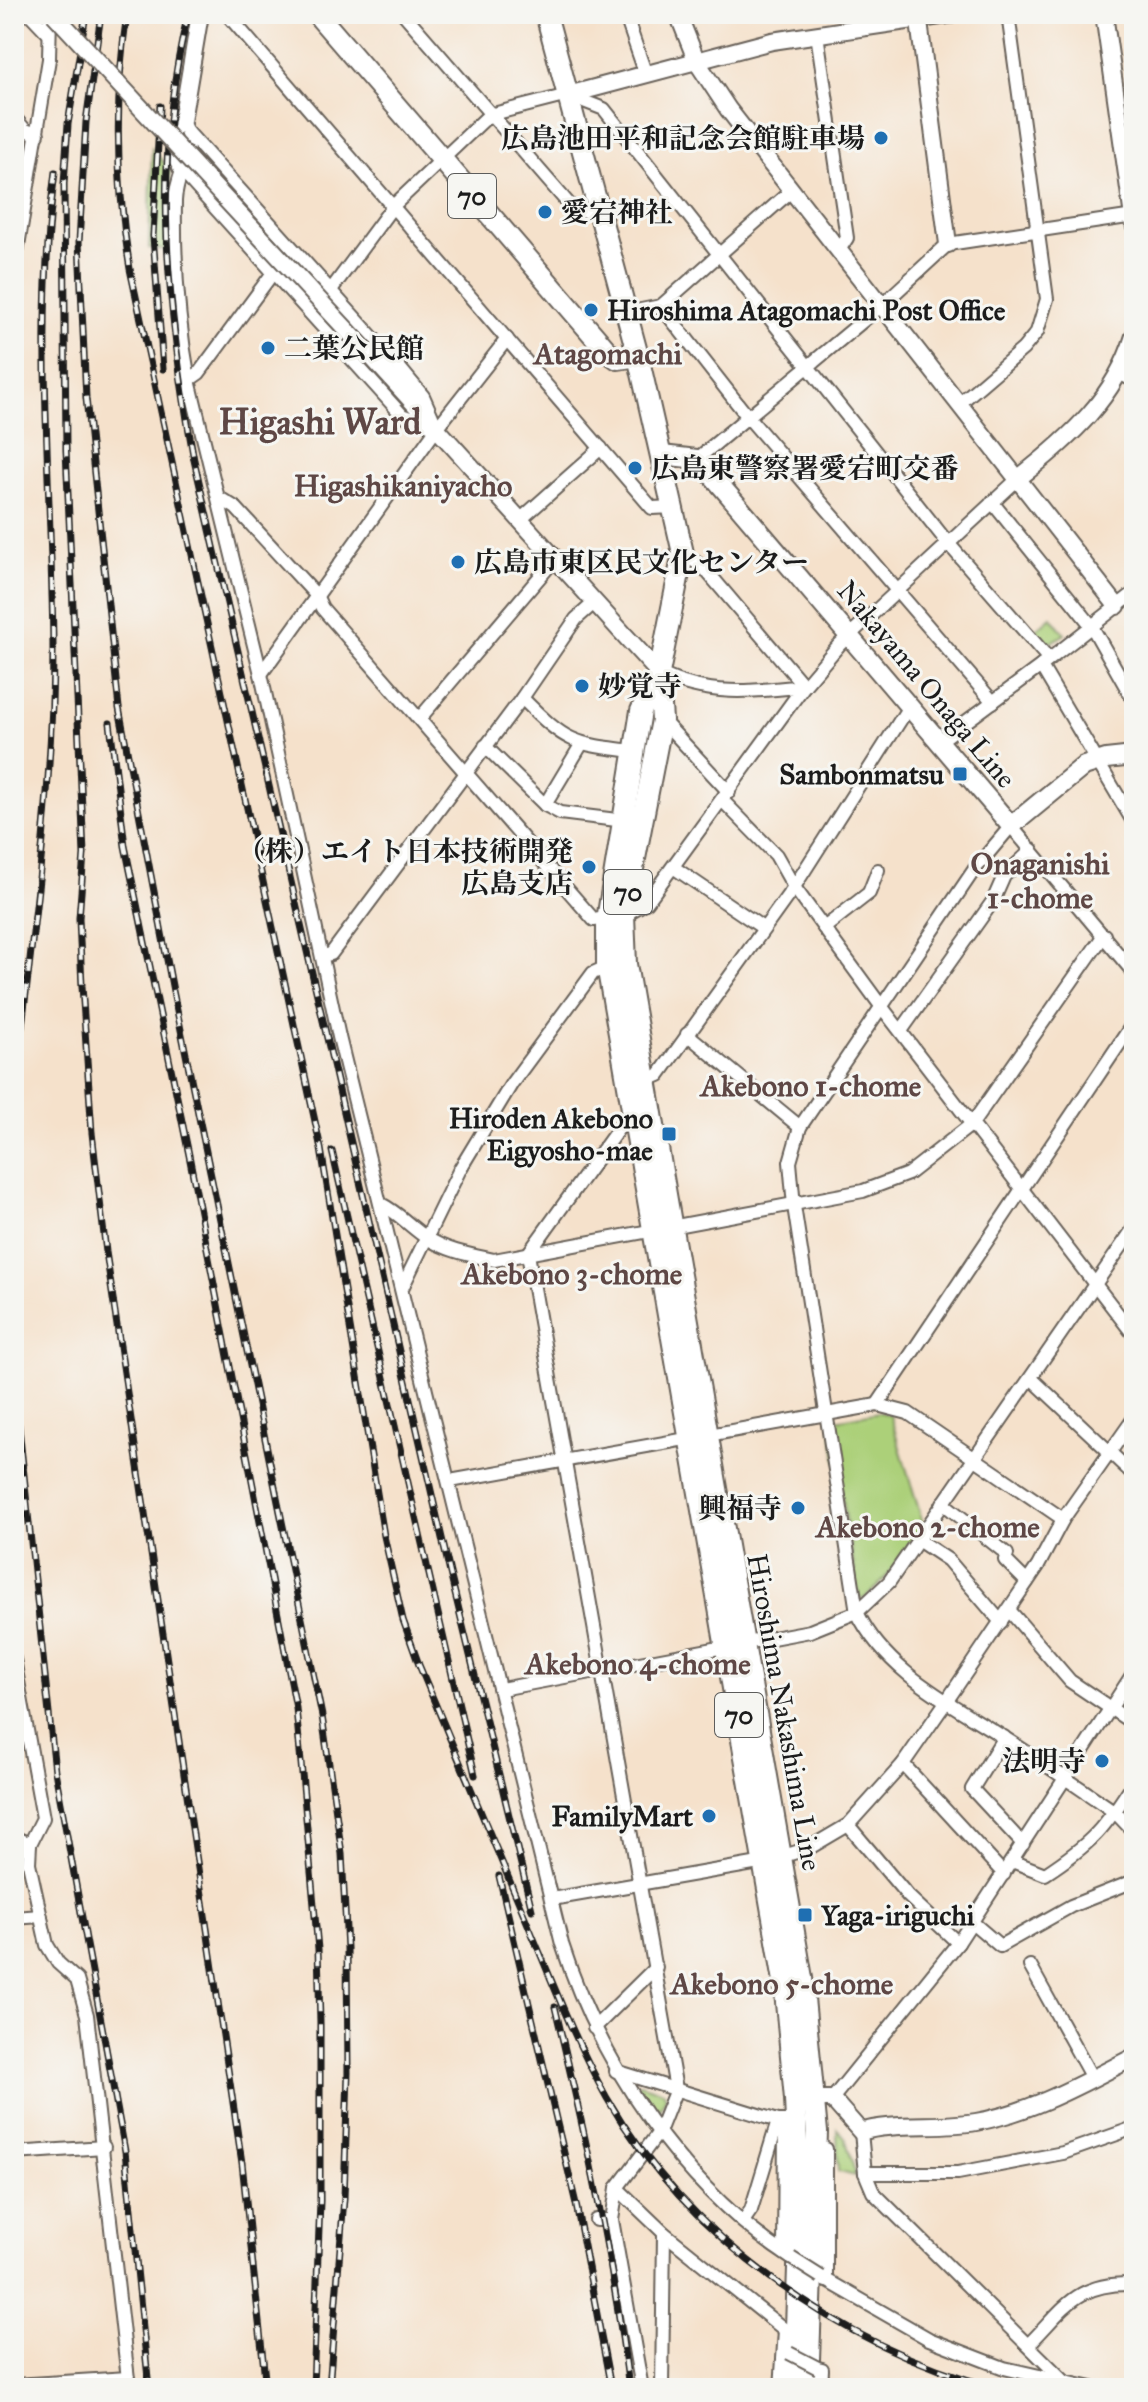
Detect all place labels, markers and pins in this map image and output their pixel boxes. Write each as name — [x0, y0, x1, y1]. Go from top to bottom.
place label: 広島池田平和記念会館駐車場 — [501, 121, 865, 156]
marker: 広島池田平和記念会館駐車場 — [872, 129, 890, 147]
place label: 愛宕神社 — [561, 195, 673, 230]
marker: 愛宕神社 — [536, 203, 554, 221]
place label: Hiroshima Atagomachi Post Office — [607, 293, 1006, 328]
marker: Hiroshima Atagomachi Post Office — [582, 301, 600, 319]
place label: 二葉公民館 — [284, 331, 424, 366]
marker: 二葉公民館 — [259, 339, 277, 357]
place label: 広島東警察署愛宕町交番 — [651, 451, 959, 486]
marker: 広島東警察署愛宕町交番 — [626, 459, 644, 477]
place label: 広島市東区民文化センター — [474, 545, 809, 580]
marker: 広島市東区民文化センター — [449, 553, 467, 571]
place label: 妙覚寺 — [598, 669, 682, 704]
marker: 妙覚寺 — [573, 677, 591, 695]
place label: Sambonmatsu — [779, 757, 944, 792]
marker: Sambonmatsu — [951, 765, 969, 783]
place label: （株）エイト日本技術開発 広島支店 — [237, 834, 573, 901]
marker: （株）エイト日本技術開発 広島支店 — [580, 858, 598, 876]
place label: Hiroden Akebono Eigyosho-mae — [449, 1101, 653, 1168]
marker: Hiroden Akebono Eigyosho-mae — [660, 1125, 678, 1143]
place label: 興福寺 — [698, 1491, 782, 1526]
marker: 興福寺 — [789, 1499, 807, 1517]
place label: 法明寺 — [1002, 1744, 1086, 1779]
marker: 法明寺 — [1093, 1752, 1111, 1770]
place label: FamilyMart — [552, 1799, 693, 1834]
marker: FamilyMart — [700, 1807, 718, 1825]
place label: Yaga-iriguchi — [820, 1898, 975, 1933]
marker: Yaga-iriguchi — [796, 1906, 814, 1924]

